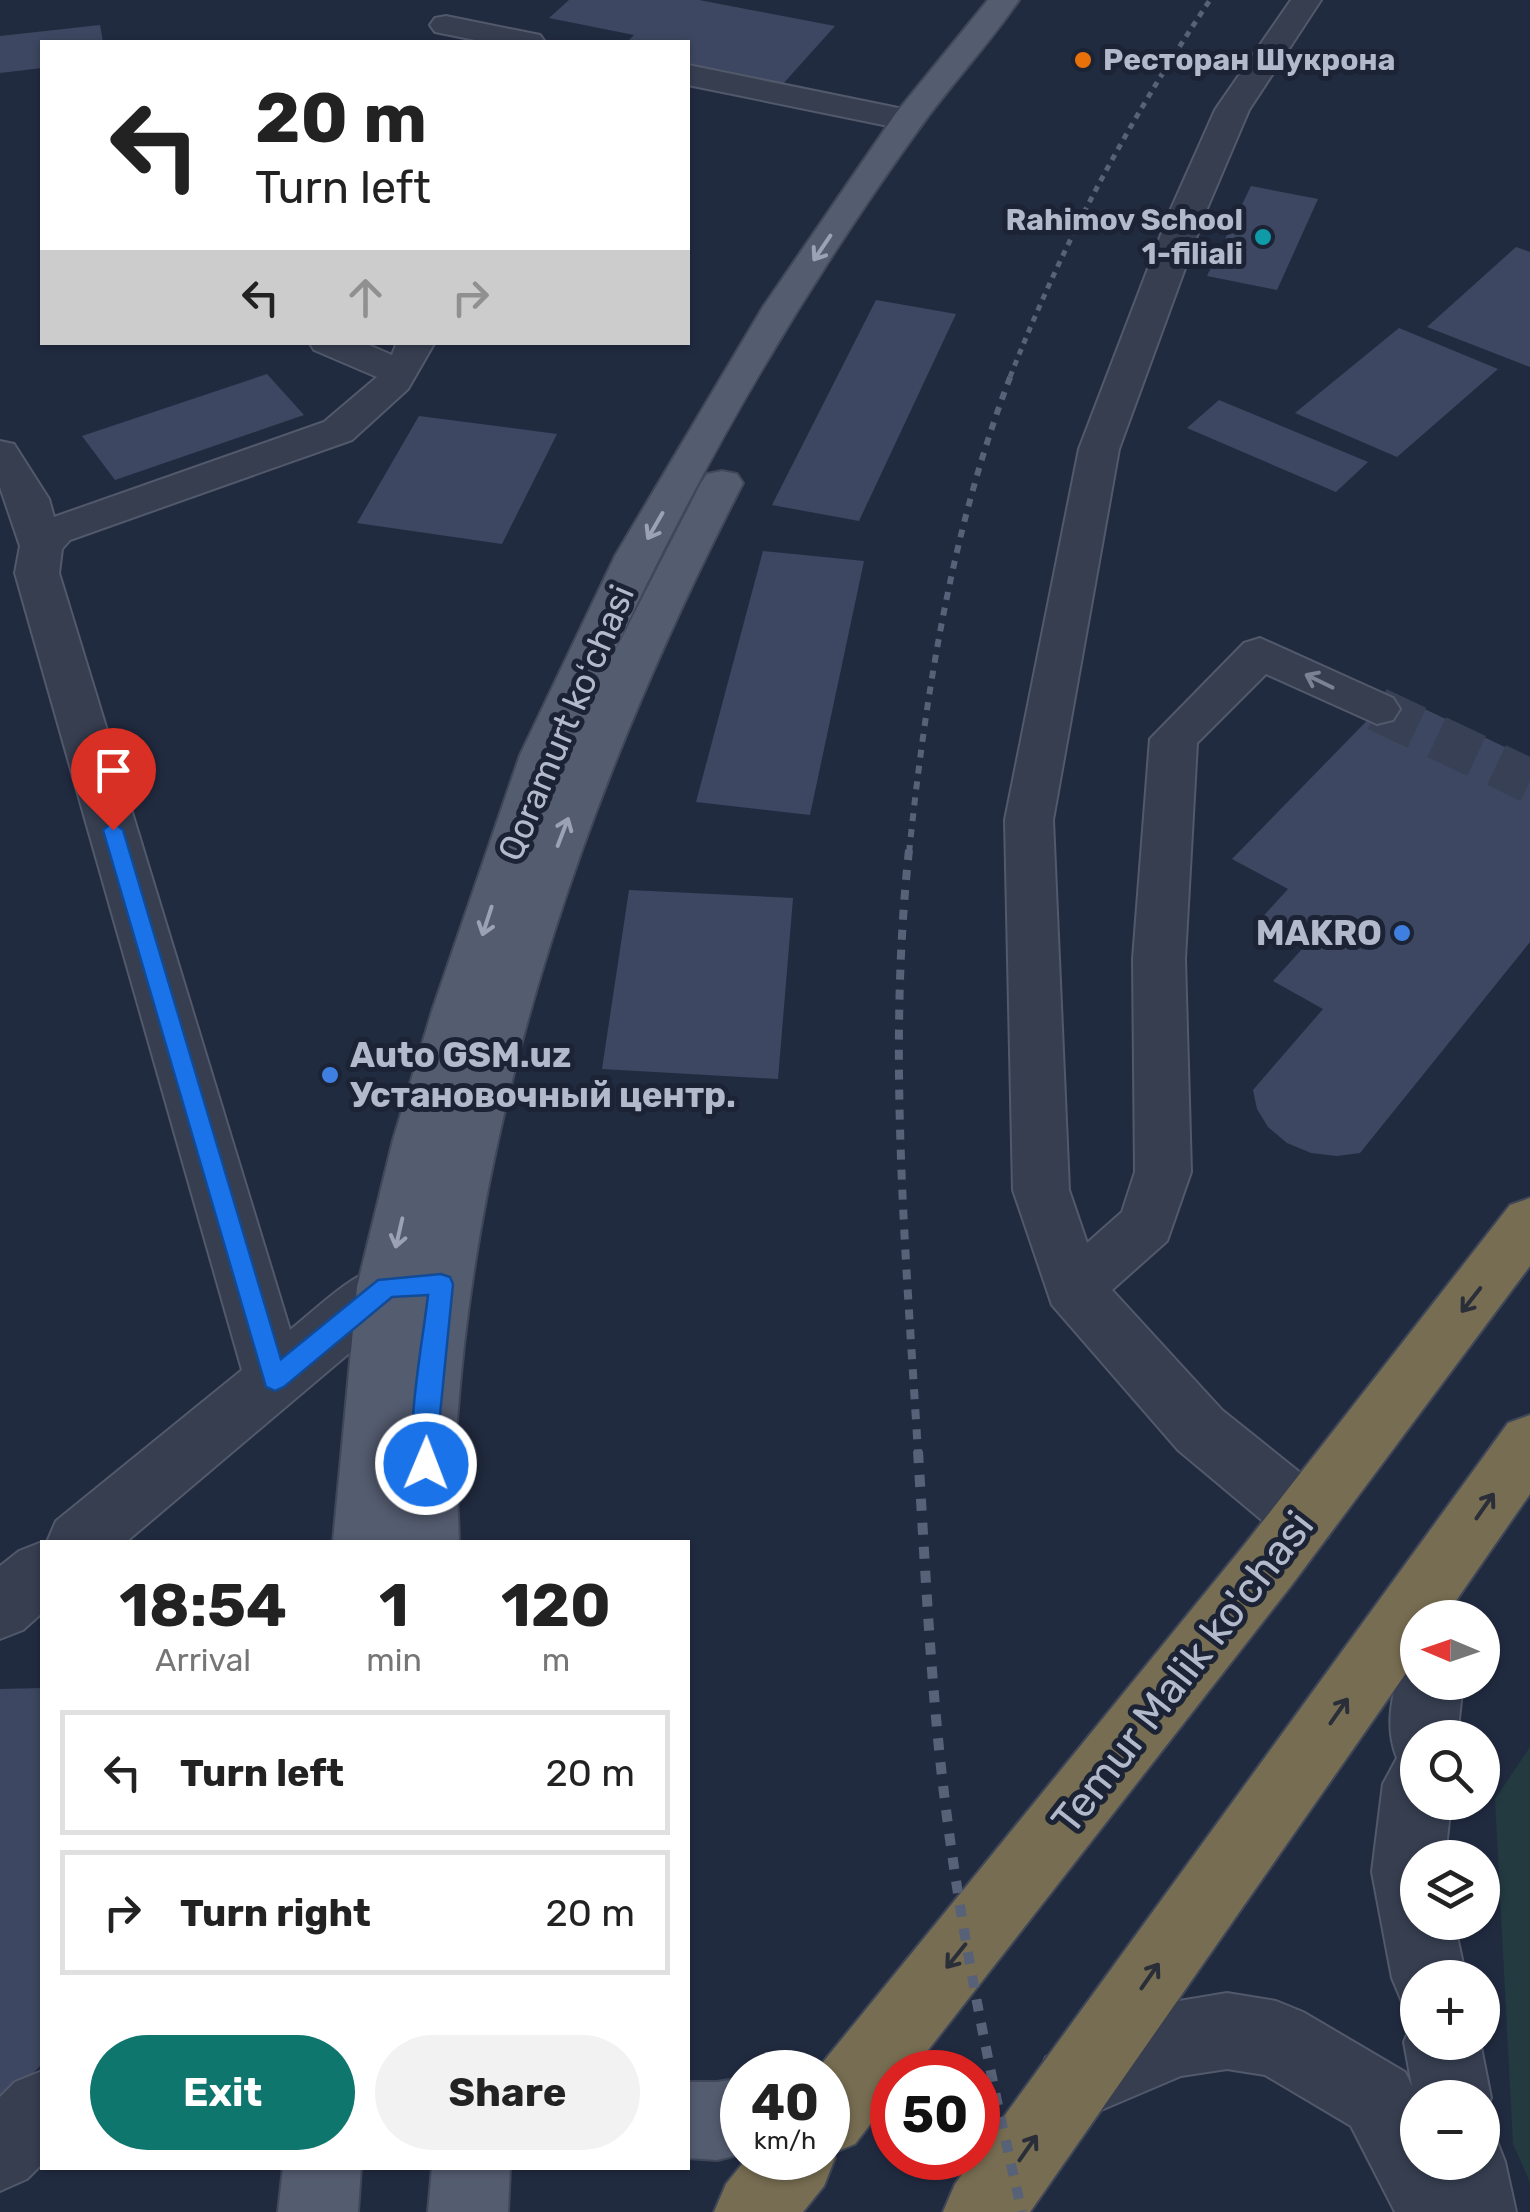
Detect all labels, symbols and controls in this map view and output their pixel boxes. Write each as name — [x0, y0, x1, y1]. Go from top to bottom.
place label: Ресторан Шукрона — [1103, 42, 1395, 78]
marker: Ресторан Шукрона — [1072, 49, 1094, 71]
text: 20 m — [255, 77, 427, 160]
icon: left — [90, 80, 220, 210]
text: Turn left — [255, 161, 431, 214]
place label: Rahimov School 1-filiali — [1005, 202, 1243, 272]
marker: Rahimov School 1-filiali — [1252, 226, 1274, 248]
one-way arrow — [812, 233, 833, 261]
icon: left — [233, 270, 288, 325]
icon: ahead — [338, 270, 393, 325]
icon: right — [443, 270, 498, 325]
one-way arrow — [645, 511, 665, 540]
street label: Qoramurt koʻchasi — [489, 579, 643, 867]
one-way arrow — [1305, 671, 1334, 690]
pin — [71, 728, 156, 831]
icon: arrive — [86, 743, 141, 798]
one-way arrow — [555, 818, 573, 848]
one-way arrow — [477, 904, 495, 936]
place label: MAKRO — [1256, 912, 1382, 954]
marker: MAKRO — [1391, 922, 1413, 944]
place label: Auto GSM.uz Установочный центр. — [350, 1034, 736, 1116]
marker: Auto GSM.uz Установочный центр. — [319, 1064, 341, 1086]
one-way arrow — [389, 1217, 407, 1249]
one-way arrow — [1460, 1286, 1482, 1312]
position arrow — [374, 1412, 478, 1516]
one-way arrow — [1475, 1492, 1496, 1520]
street label: Temur Malik ko'chasi — [1041, 1502, 1324, 1844]
text: 18:54 — [119, 1570, 287, 1641]
text: 1 — [379, 1570, 409, 1641]
text: 120 — [501, 1570, 611, 1641]
north arrow — [1400, 1600, 1500, 1700]
map controls — [1400, 1600, 1500, 2180]
text: Arrival — [155, 1641, 251, 1679]
text: min — [366, 1641, 422, 1679]
text: m — [542, 1641, 570, 1679]
one-way arrow — [1328, 1698, 1349, 1725]
button: search — [1400, 1720, 1500, 1820]
icon: left — [95, 1745, 150, 1800]
text: Turn left — [180, 1750, 344, 1796]
text: 20 m — [545, 1750, 635, 1796]
button: layers — [1400, 1840, 1500, 1940]
icon: right — [95, 1885, 150, 1940]
text: Turn right — [180, 1890, 371, 1936]
text: 20 m — [545, 1890, 635, 1936]
one-way arrow — [945, 1943, 967, 1969]
button: + — [1400, 1960, 1500, 2060]
one-way arrow — [1139, 1962, 1160, 1990]
button: Exit — [90, 2035, 355, 2150]
button: Share — [375, 2035, 640, 2150]
speed limit sign: 50 — [870, 2050, 1000, 2180]
text: 40 — [751, 2073, 819, 2133]
button: − — [1400, 2080, 1500, 2180]
text: km/h — [754, 2126, 816, 2155]
one-way arrow — [1017, 2135, 1038, 2162]

